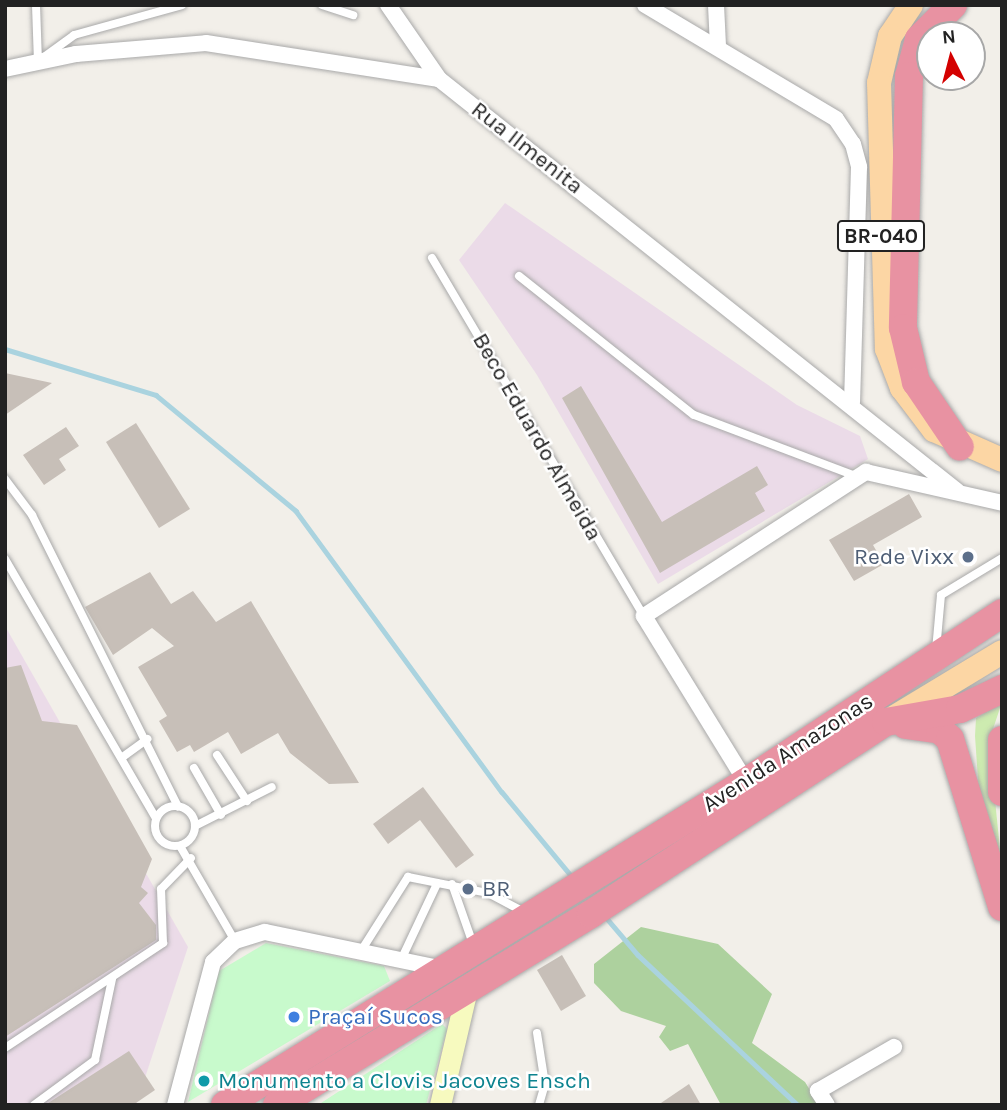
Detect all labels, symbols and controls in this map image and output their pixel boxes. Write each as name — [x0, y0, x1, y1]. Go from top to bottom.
north arrow — [916, 21, 986, 91]
text: N — [941, 25, 957, 49]
street label: Rua Ilmenita — [466, 96, 588, 200]
road number: BR-040 — [836, 218, 926, 254]
street label: Beco Eduardo Almeida — [466, 328, 608, 546]
place label: Rede Vixx — [854, 543, 954, 571]
marker: Rede Vixx — [960, 549, 976, 565]
street label: Avenida Amazonas — [697, 687, 879, 819]
place label: BR — [482, 875, 510, 903]
marker: BR — [460, 881, 476, 897]
place label: Praçaí Sucos — [308, 1003, 443, 1031]
marker: Praçaí Sucos — [286, 1009, 302, 1025]
place label: Monumento a Clovis Jacoves Ensch — [218, 1067, 591, 1095]
marker: Monumento a Clovis Jacoves Ensch — [196, 1073, 212, 1089]

